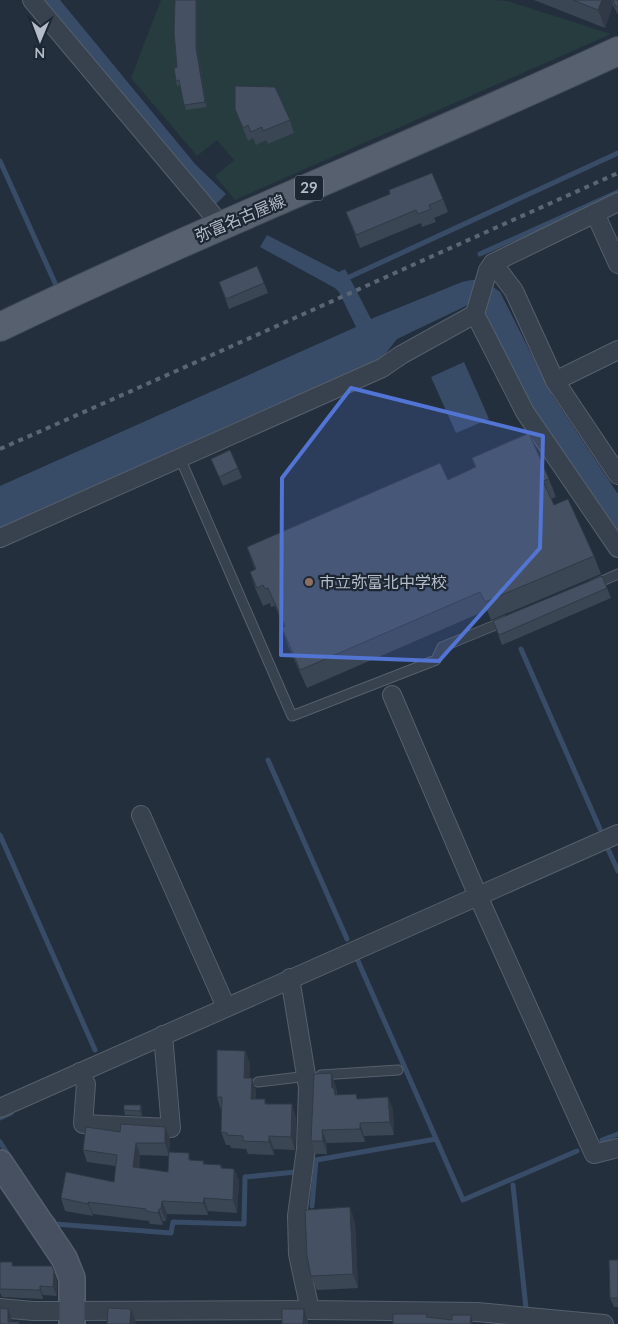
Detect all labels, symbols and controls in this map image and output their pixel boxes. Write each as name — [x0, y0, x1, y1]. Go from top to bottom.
north arrow — [15, 15, 65, 65]
text: N — [34, 45, 45, 62]
road number: 29 — [295, 176, 323, 200]
street label: 弥富名古屋線 — [192, 190, 288, 245]
place label: 市立弥富北中学校 — [319, 572, 447, 591]
marker: 市立弥富北中学校 — [303, 576, 315, 588]

